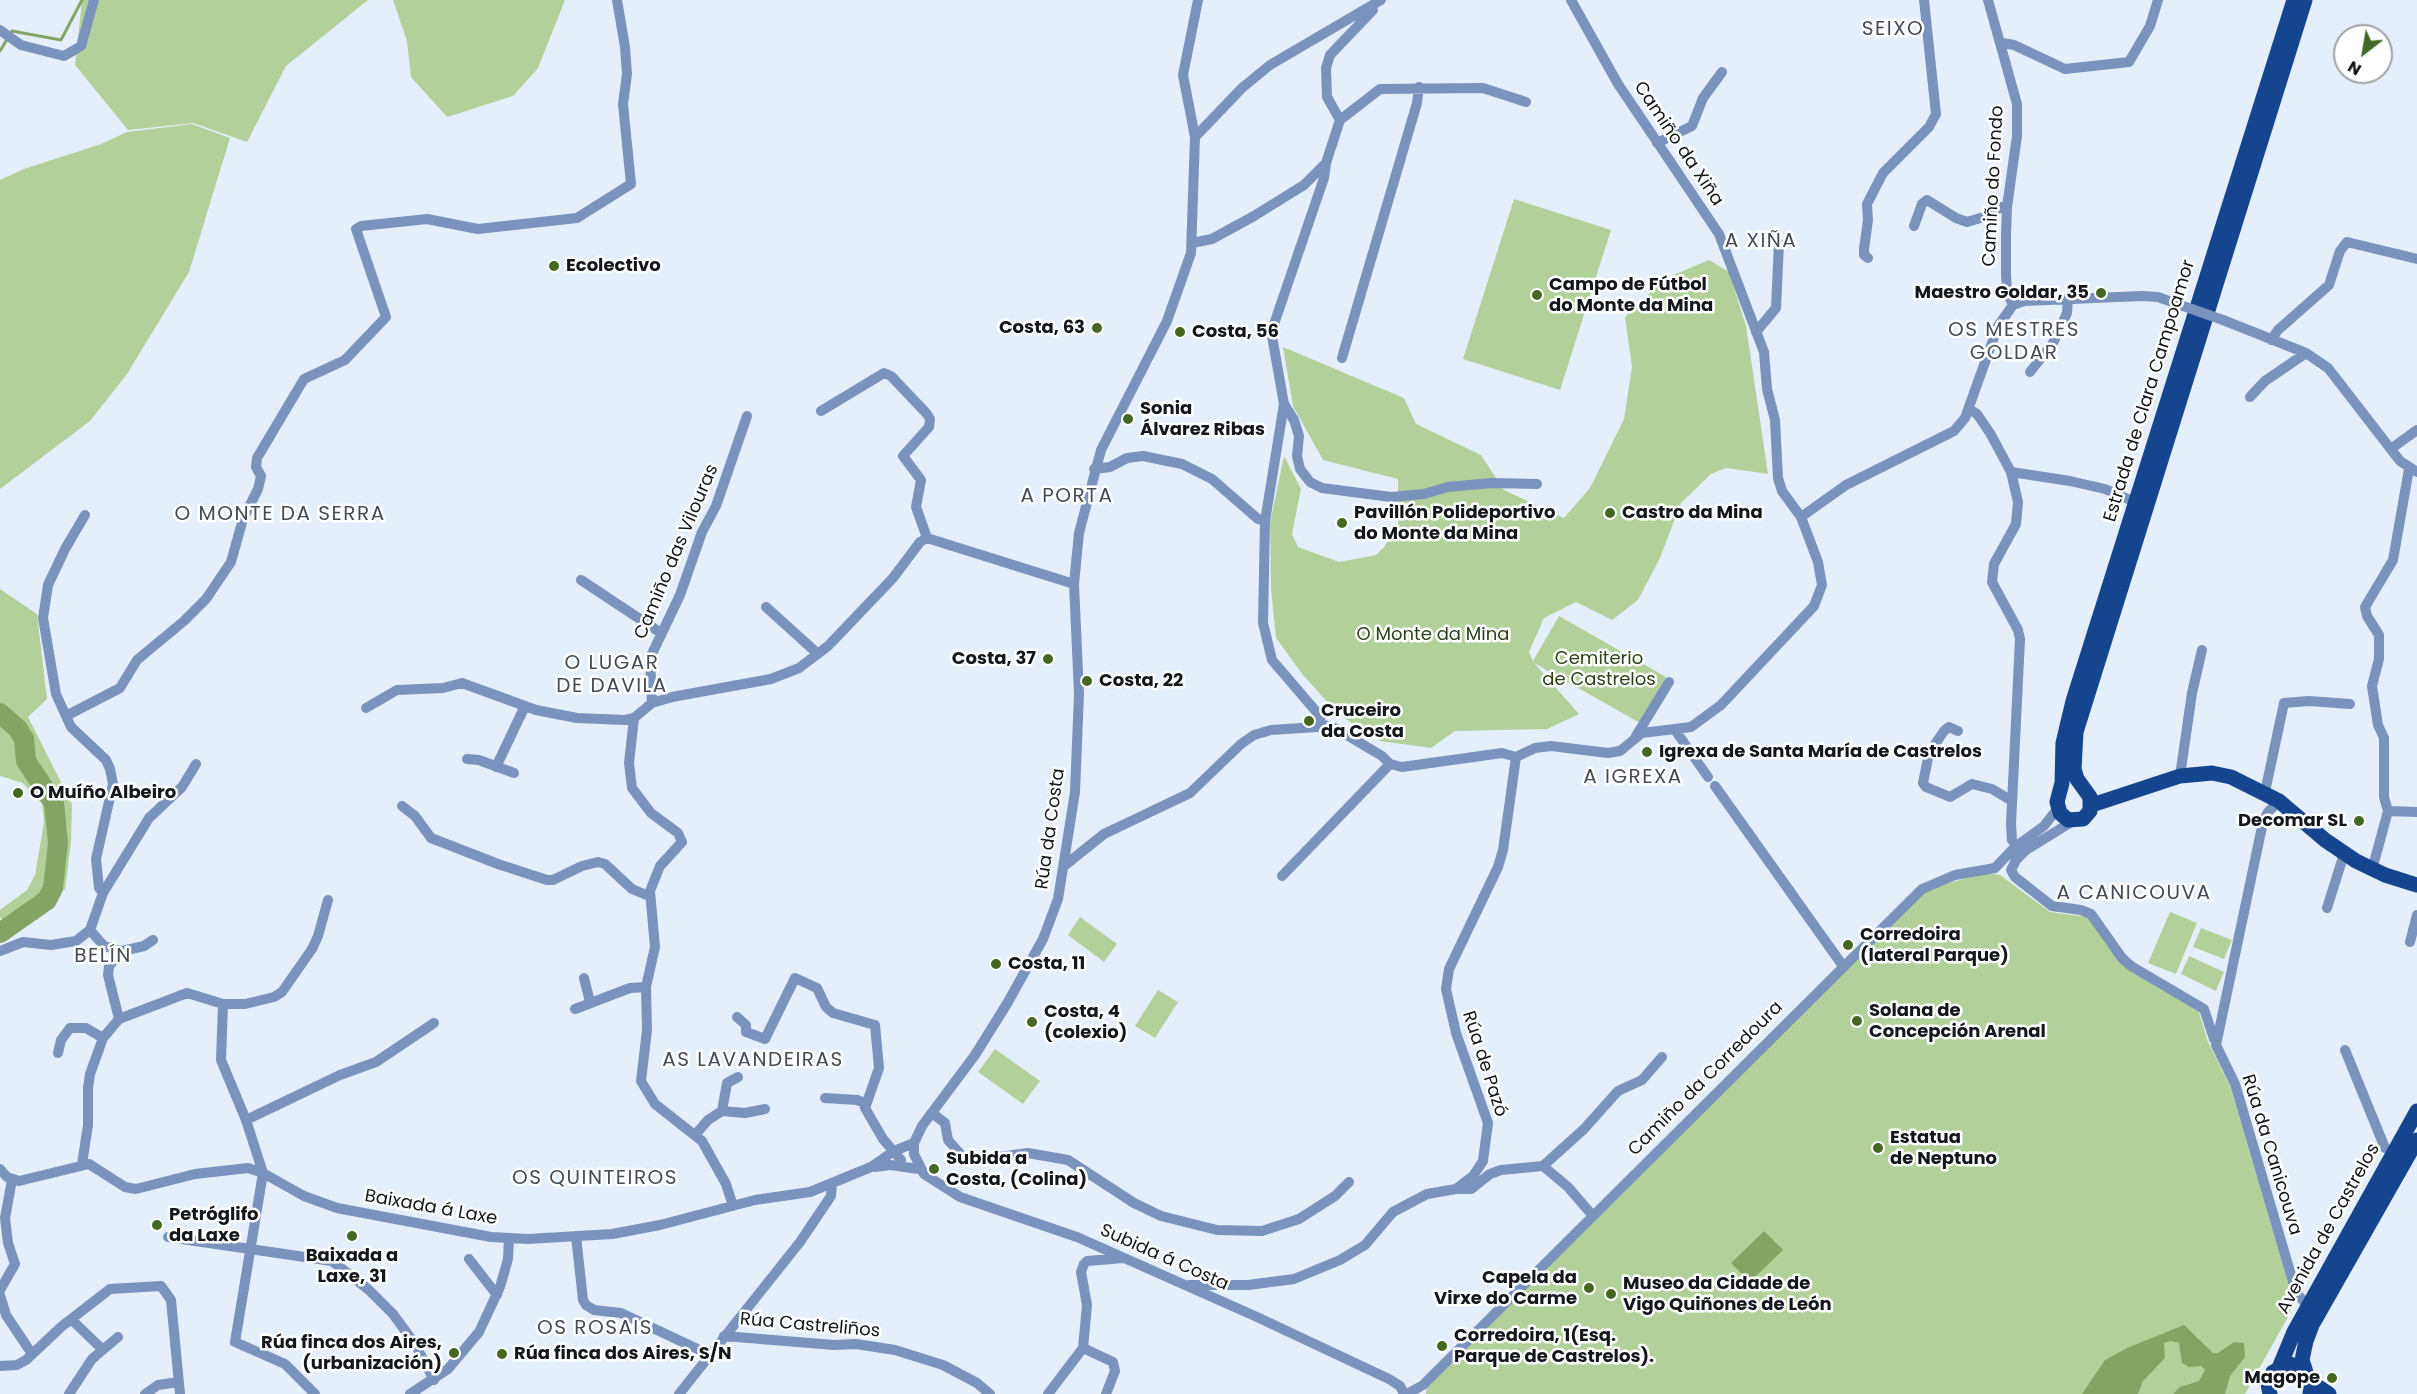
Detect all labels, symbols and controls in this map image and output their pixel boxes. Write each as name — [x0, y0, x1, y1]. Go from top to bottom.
district label: SEIXO — [1862, 18, 1924, 42]
north arrow — [2333, 24, 2393, 84]
text: N — [2343, 55, 2366, 81]
street label: Camiño da Xiña — [1628, 78, 1728, 210]
street label: Camiño do Fondo — [1979, 105, 2009, 267]
district label: A XIÑA — [1725, 230, 1797, 254]
place label: Ecolectivo — [566, 255, 661, 277]
street label: Estrada de Clara Campoamor — [2100, 257, 2200, 525]
marker: Ecolectivo — [547, 259, 561, 273]
place label: Campo de Fútbol do Monte da Mina — [1549, 274, 1713, 316]
place label: Maestro Goldar, 35 — [1915, 282, 2089, 304]
marker: Maestro Goldar, 35 — [2094, 286, 2108, 300]
marker: Campo de Fútbol do Monte da Mina — [1530, 288, 1544, 302]
place label: Costa, 63 — [999, 317, 1085, 339]
district label: OS MESTRES GOLDAR — [1948, 319, 2080, 366]
marker: Costa, 63 — [1090, 321, 1104, 335]
place label: Costa, 56 — [1192, 321, 1279, 343]
marker: Costa, 56 — [1173, 325, 1187, 339]
place label: Sonia Álvarez Ribas — [1140, 398, 1265, 440]
marker: Sonia Álvarez Ribas — [1121, 412, 1135, 426]
street label: Camiño das Vilouras — [630, 461, 724, 643]
district label: A PORTA — [1020, 485, 1114, 509]
place label: Pavillón Polideportivo do Monte da Mina — [1354, 502, 1555, 544]
place label: Castro da Mina — [1622, 502, 1763, 524]
district label: O MONTE DA SERRA — [174, 503, 386, 527]
marker: Castro da Mina — [1603, 506, 1617, 520]
marker: Pavillón Polideportivo do Monte da Mina — [1335, 516, 1349, 530]
park label: O Monte da Mina — [1357, 624, 1509, 646]
place label: Costa, 37 — [952, 648, 1036, 670]
park label: Cemiterio de Castrelos — [1542, 648, 1656, 690]
district label: O LUGAR DE DAVILA — [556, 652, 668, 699]
marker: Costa, 37 — [1041, 652, 1055, 666]
place label: Costa, 22 — [1099, 670, 1183, 692]
marker: Costa, 22 — [1080, 674, 1094, 688]
place label: Cruceiro da Costa — [1321, 700, 1404, 742]
marker: Cruceiro da Costa — [1302, 714, 1316, 728]
place label: Igrexa de Santa María de Castrelos — [1659, 741, 1982, 763]
marker: Igrexa de Santa María de Castrelos — [1640, 745, 1654, 759]
district label: A IGREXA — [1583, 766, 1683, 790]
street label: Rúa da Costa — [1032, 767, 1070, 891]
place label: O Muíño Albeiro — [30, 782, 176, 804]
marker: O Muíño Albeiro — [11, 786, 25, 800]
place label: Decomar SL — [2238, 810, 2347, 832]
marker: Decomar SL — [2352, 814, 2366, 828]
district label: A CANICOUVA — [2057, 882, 2211, 906]
place label: Corredoira (lateral Parque) — [1860, 924, 2009, 966]
marker: Corredoira (lateral Parque) — [1841, 938, 1855, 952]
district label: BELÍN — [74, 945, 132, 969]
place label: Costa, 11 — [1008, 953, 1085, 975]
marker: Costa, 11 — [989, 957, 1003, 971]
street label: Camiño da Corredoura — [1624, 997, 1788, 1161]
place label: Solana de Concepción Arenal — [1869, 1000, 2046, 1042]
place label: Costa, 4 (colexio) — [1044, 1001, 1127, 1044]
street label: Rúa de Pazó — [1457, 1008, 1511, 1120]
marker: Solana de Concepción Arenal — [1850, 1014, 1864, 1028]
marker: Costa, 4 (colexio) — [1025, 1015, 1039, 1029]
district label: AS LAVANDEIRAS — [662, 1049, 844, 1073]
street label: Rúa da Canicouva — [2236, 1072, 2306, 1238]
place label: Estatua de Neptuno — [1890, 1127, 1997, 1170]
street label: Avenida de Castrelos — [2273, 1140, 2385, 1318]
marker: Estatua de Neptuno — [1871, 1141, 1885, 1155]
place label: Subida a Costa, (Colina) — [946, 1148, 1087, 1190]
marker: Subida a Costa, (Colina) — [927, 1162, 941, 1176]
district label: OS QUINTEIROS — [512, 1167, 678, 1191]
street label: Baixada á Laxe — [363, 1186, 499, 1230]
place label: Petróglifo da Laxe — [169, 1204, 259, 1246]
marker: Petróglifo da Laxe — [150, 1218, 164, 1232]
street label: Subida á Costa — [1096, 1220, 1232, 1296]
marker: Baixada a Laxe, 31 — [345, 1229, 359, 1243]
place label: Baixada a Laxe, 31 — [306, 1245, 398, 1288]
place label: Capela da Virxe do Carme — [1434, 1267, 1577, 1310]
place label: Museo da Cidade de Vigo Quiñones de León — [1623, 1273, 1832, 1316]
marker: Capela da Virxe do Carme — [1582, 1281, 1596, 1295]
marker: Museo da Cidade de Vigo Quiñones de León — [1604, 1287, 1618, 1301]
street label: Rúa Castreliños — [739, 1309, 881, 1343]
district label: OS ROSAIS — [537, 1317, 653, 1341]
place label: Corredoira, 1(Esq. Parque de Castrelos). — [1454, 1325, 1654, 1368]
place label: Rúa finca dos Aires, (urbanización) — [261, 1332, 442, 1374]
marker: Corredoira, 1(Esq. Parque de Castrelos). — [1435, 1339, 1449, 1353]
place label: Rúa finca dos Aires, S/N — [514, 1343, 731, 1365]
marker: Rúa finca dos Aires, (urbanización) — [447, 1346, 461, 1360]
marker: Rúa finca dos Aires, S/N — [495, 1347, 509, 1361]
place label: Magope — [2244, 1367, 2320, 1389]
marker: Magope — [2325, 1371, 2339, 1385]

